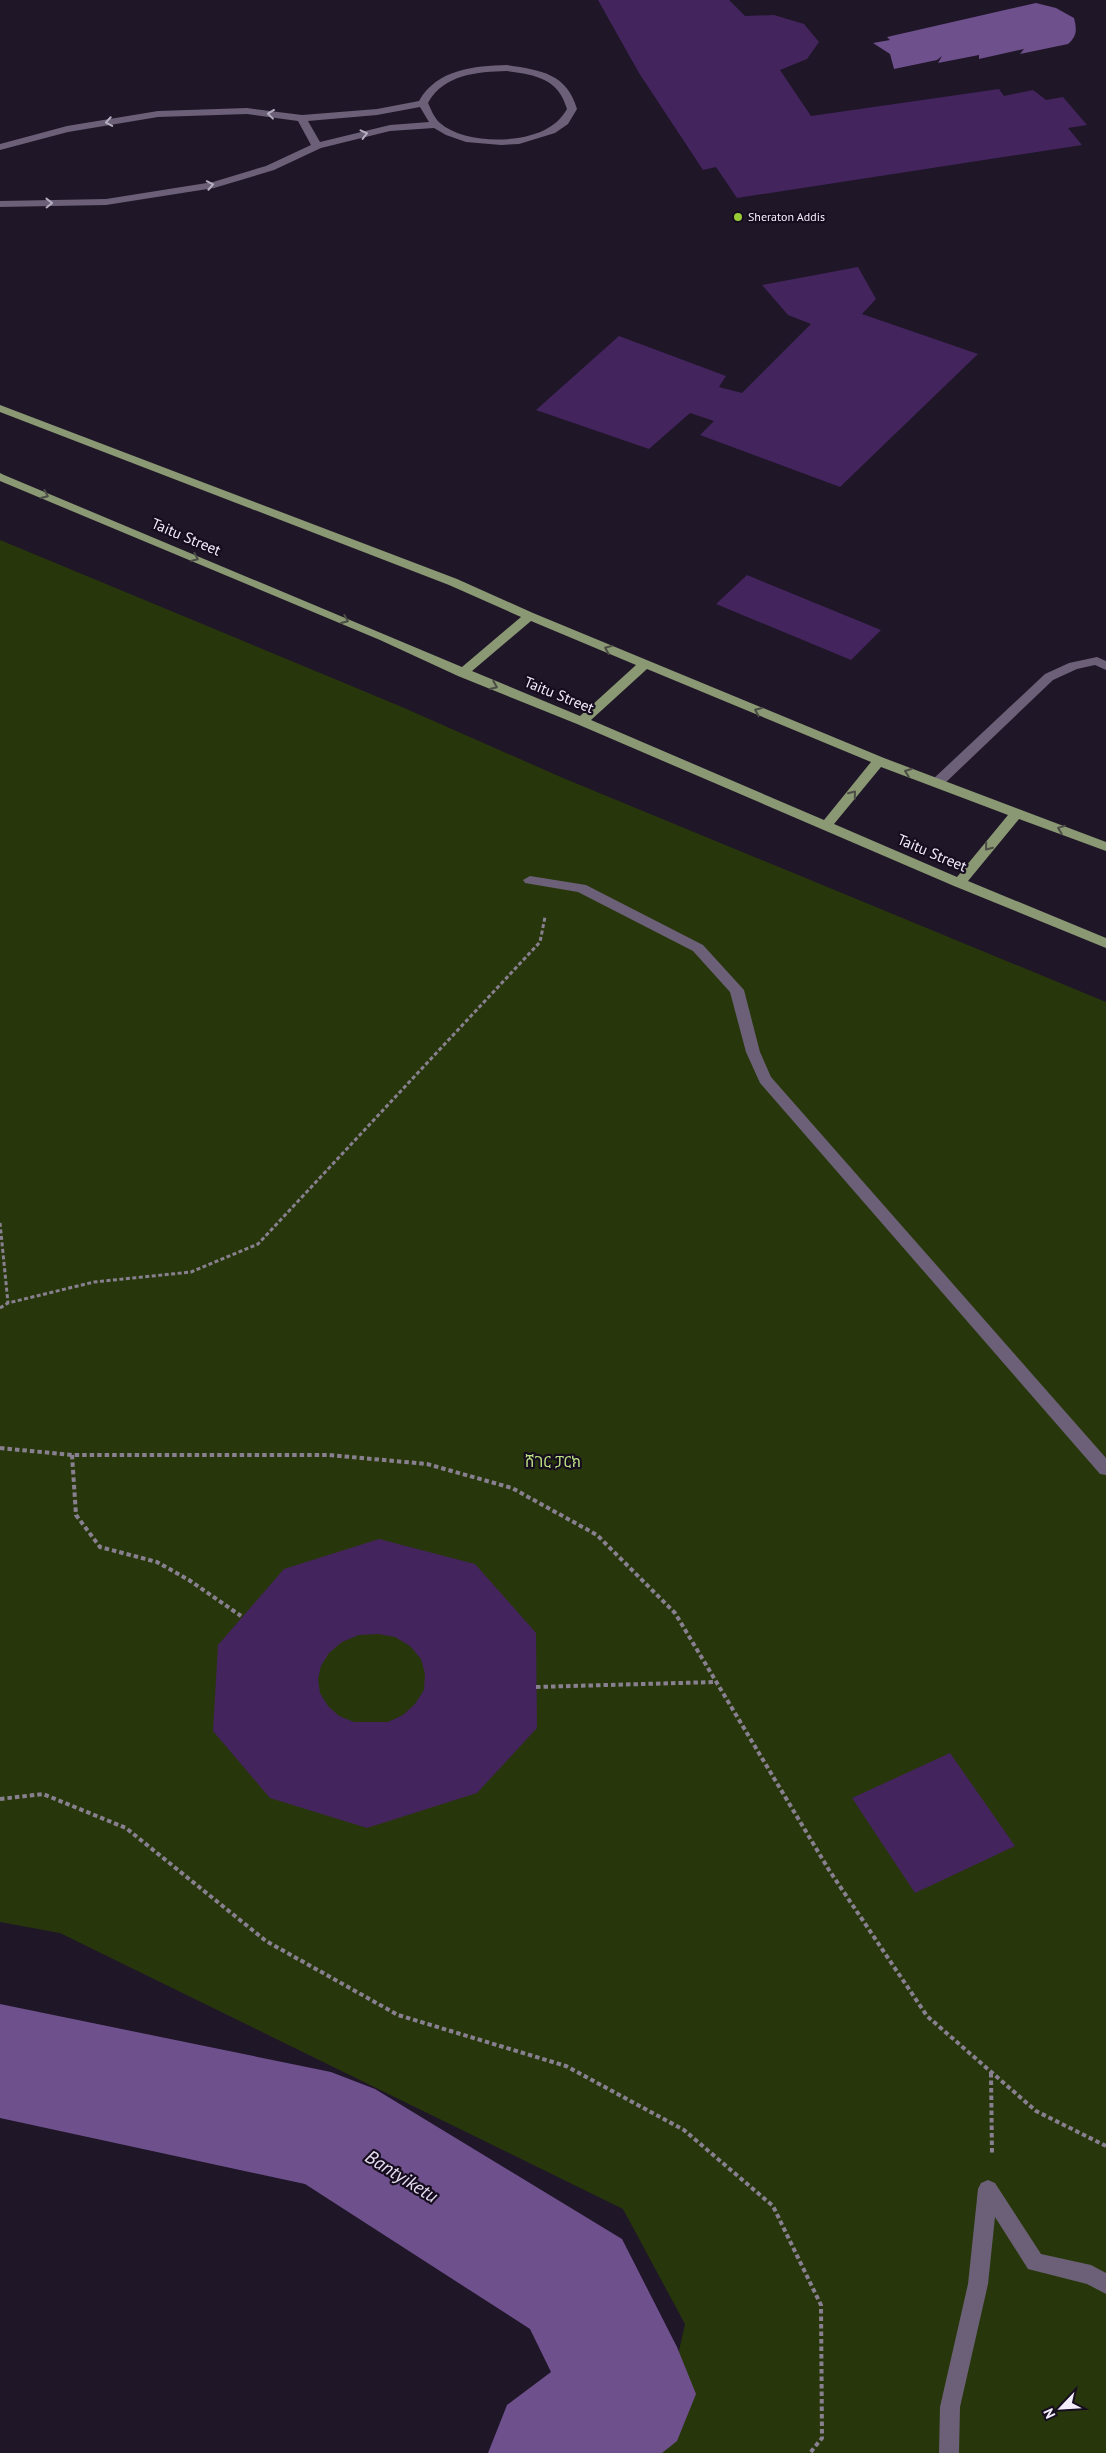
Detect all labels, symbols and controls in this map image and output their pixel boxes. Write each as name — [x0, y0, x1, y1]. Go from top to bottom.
one-way arrow — [267, 109, 275, 120]
one-way arrow — [105, 116, 114, 126]
one-way arrow — [359, 129, 368, 140]
one-way arrow — [205, 180, 214, 191]
one-way arrow — [45, 198, 53, 208]
place label: Sheraton Addis — [748, 209, 825, 224]
marker: Sheraton Addis — [732, 211, 744, 223]
one-way arrow — [40, 489, 49, 500]
street label: Taitu Street — [149, 513, 224, 560]
one-way arrow — [190, 551, 199, 562]
one-way arrow — [340, 614, 349, 625]
one-way arrow — [604, 644, 613, 655]
street label: Taitu Street — [521, 672, 597, 717]
one-way arrow — [489, 679, 498, 690]
one-way arrow — [754, 707, 763, 717]
one-way arrow — [905, 768, 913, 778]
one-way arrow — [847, 791, 855, 800]
one-way arrow — [1057, 825, 1065, 835]
street label: Taitu Street — [895, 829, 970, 876]
one-way arrow — [984, 842, 993, 851]
park label: ሸገር ፓርክ — [525, 1452, 581, 1471]
water label: Bantyiketu — [361, 2144, 443, 2208]
north arrow — [1036, 2383, 1086, 2433]
text: N — [1039, 2406, 1059, 2421]

